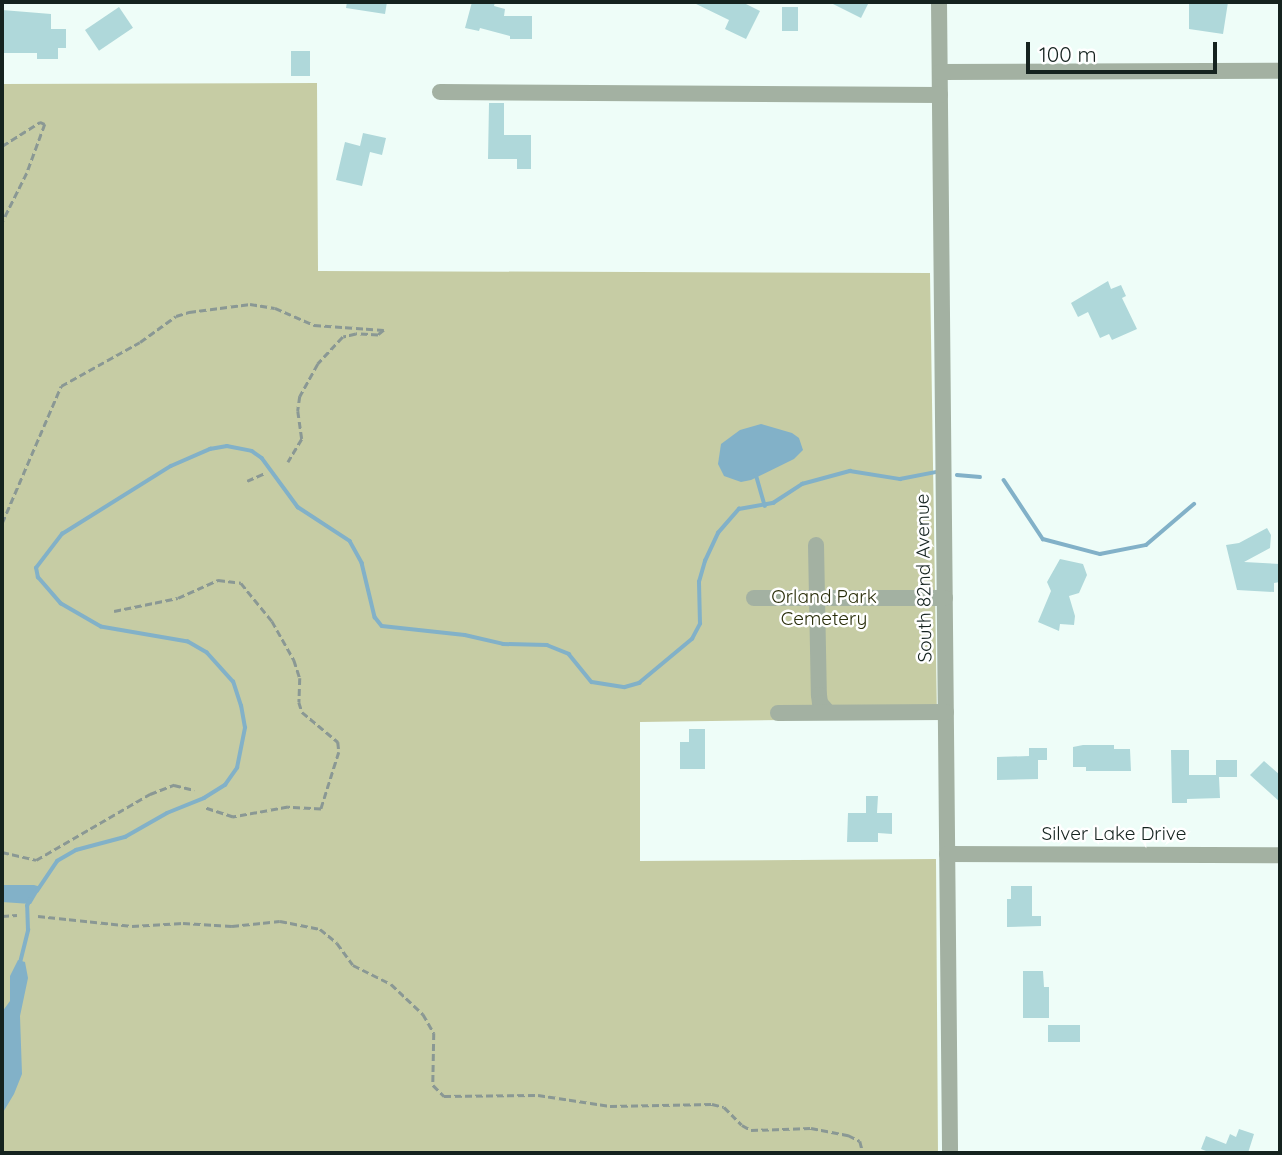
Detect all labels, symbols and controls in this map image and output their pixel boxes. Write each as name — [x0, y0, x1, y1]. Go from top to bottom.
scale bar — [1030, 28, 1221, 72]
text: 100 m — [1039, 41, 1097, 67]
street label: South 82nd Avenue — [911, 493, 937, 663]
park label: Orland Park Cemetery — [771, 586, 877, 630]
street label: Silver Lake Drive — [1042, 823, 1186, 845]

